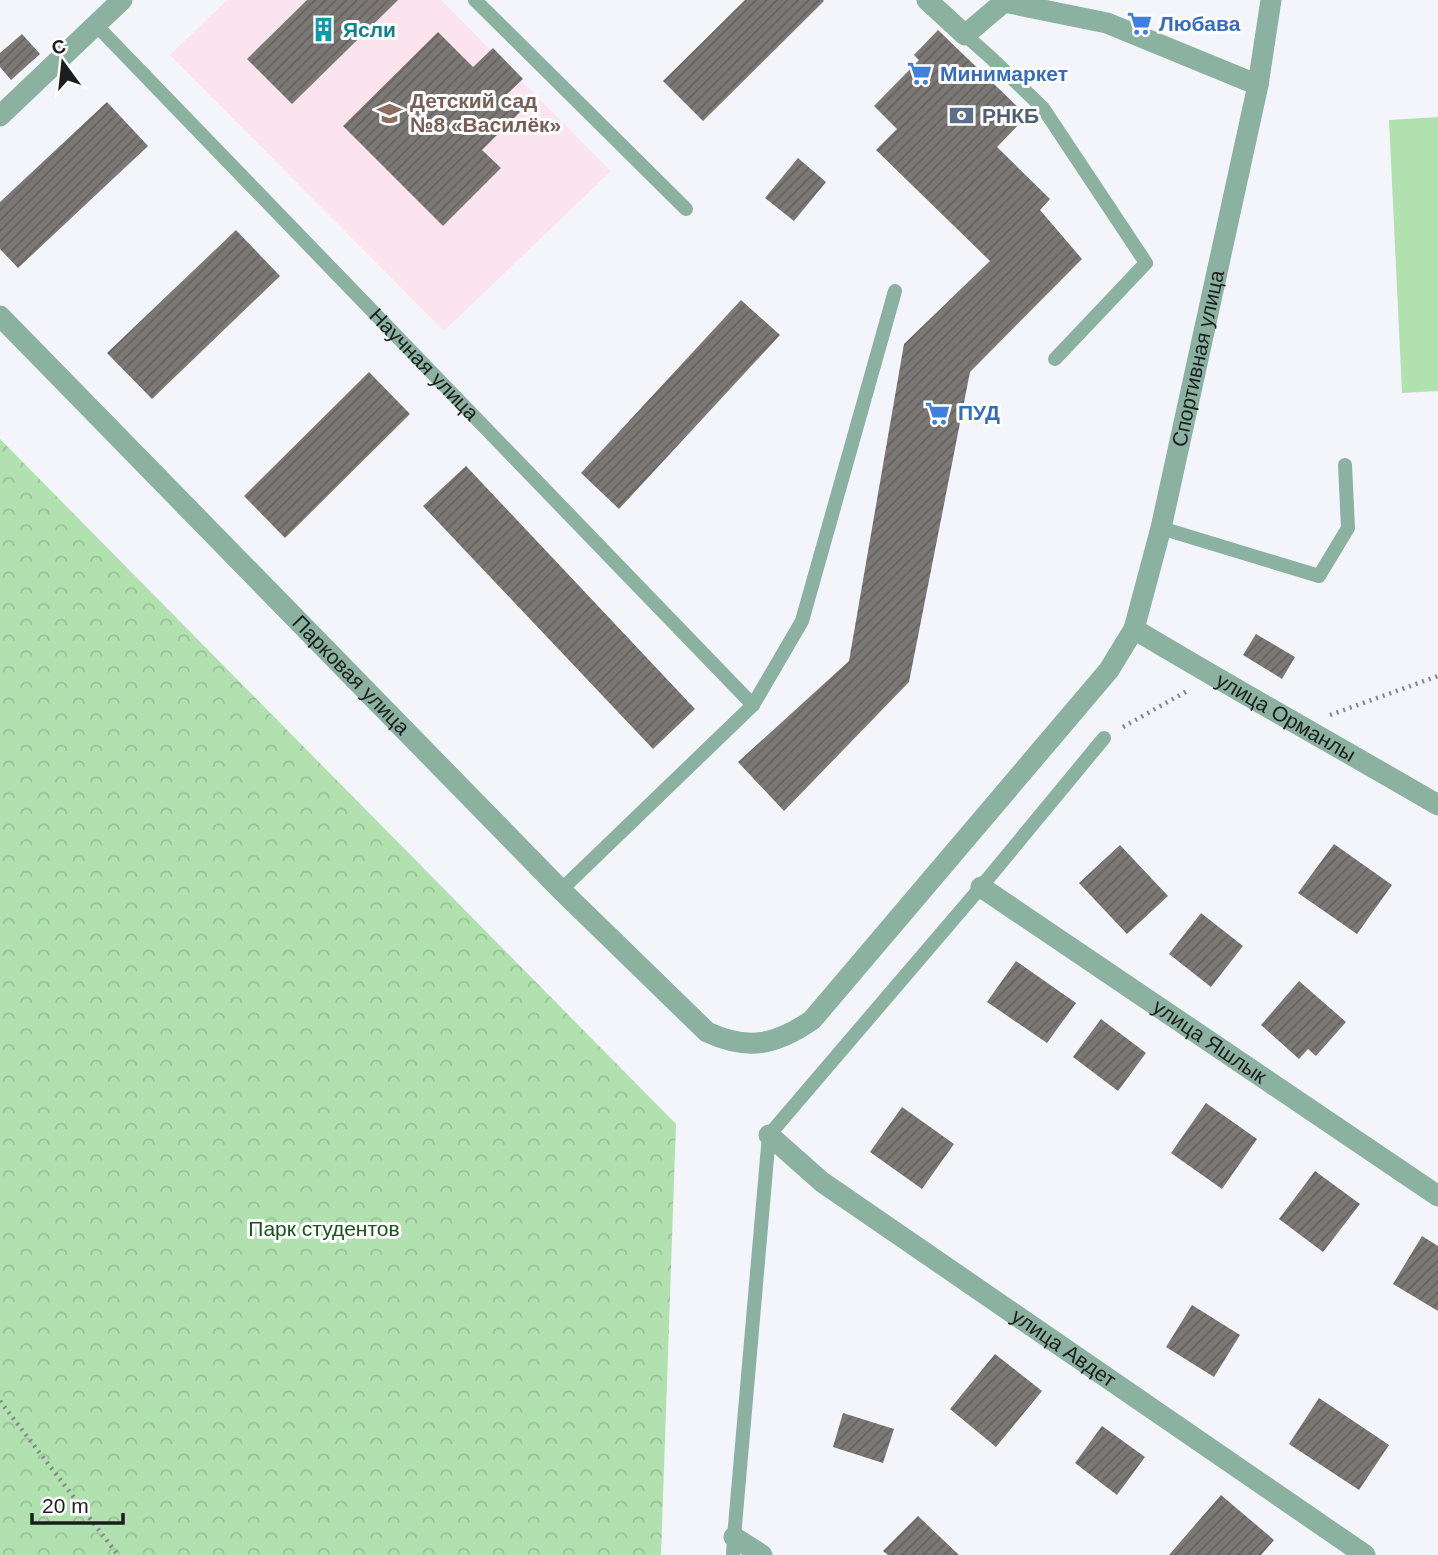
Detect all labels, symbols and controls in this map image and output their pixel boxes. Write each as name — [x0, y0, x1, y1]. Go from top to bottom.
supermarket icon: Любава — [1125, 10, 1153, 38]
place label: Любава — [1159, 12, 1241, 35]
building icon: Ясли — [309, 16, 337, 44]
place label: Ясли — [343, 18, 396, 41]
north arrow — [28, 28, 98, 98]
text: С — [49, 35, 68, 59]
supermarket icon: Минимаркет — [906, 60, 934, 88]
place label: Минимаркет — [940, 62, 1068, 85]
place label: Детский сад №8 «Василёк» — [410, 89, 561, 136]
school or university icon: Детский сад №8 «Василёк» — [376, 99, 404, 127]
bank icon: РНКБ — [948, 102, 976, 130]
place label: РНКБ — [982, 104, 1039, 127]
street label: Спортивная улица — [1167, 268, 1228, 449]
street label: Научная улица — [365, 303, 484, 425]
supermarket icon: ПУД — [924, 399, 952, 427]
place label: ПУД — [958, 401, 1000, 424]
street label: Парковая улица — [288, 610, 415, 739]
street label: улица Орманлы — [1212, 668, 1360, 766]
street label: улица Яшлык — [1149, 995, 1272, 1088]
park label: Парк студентов — [248, 1217, 400, 1240]
street label: улица Авдет — [1007, 1304, 1121, 1392]
scale bar — [32, 1482, 122, 1526]
text: 20 m — [42, 1494, 89, 1517]

